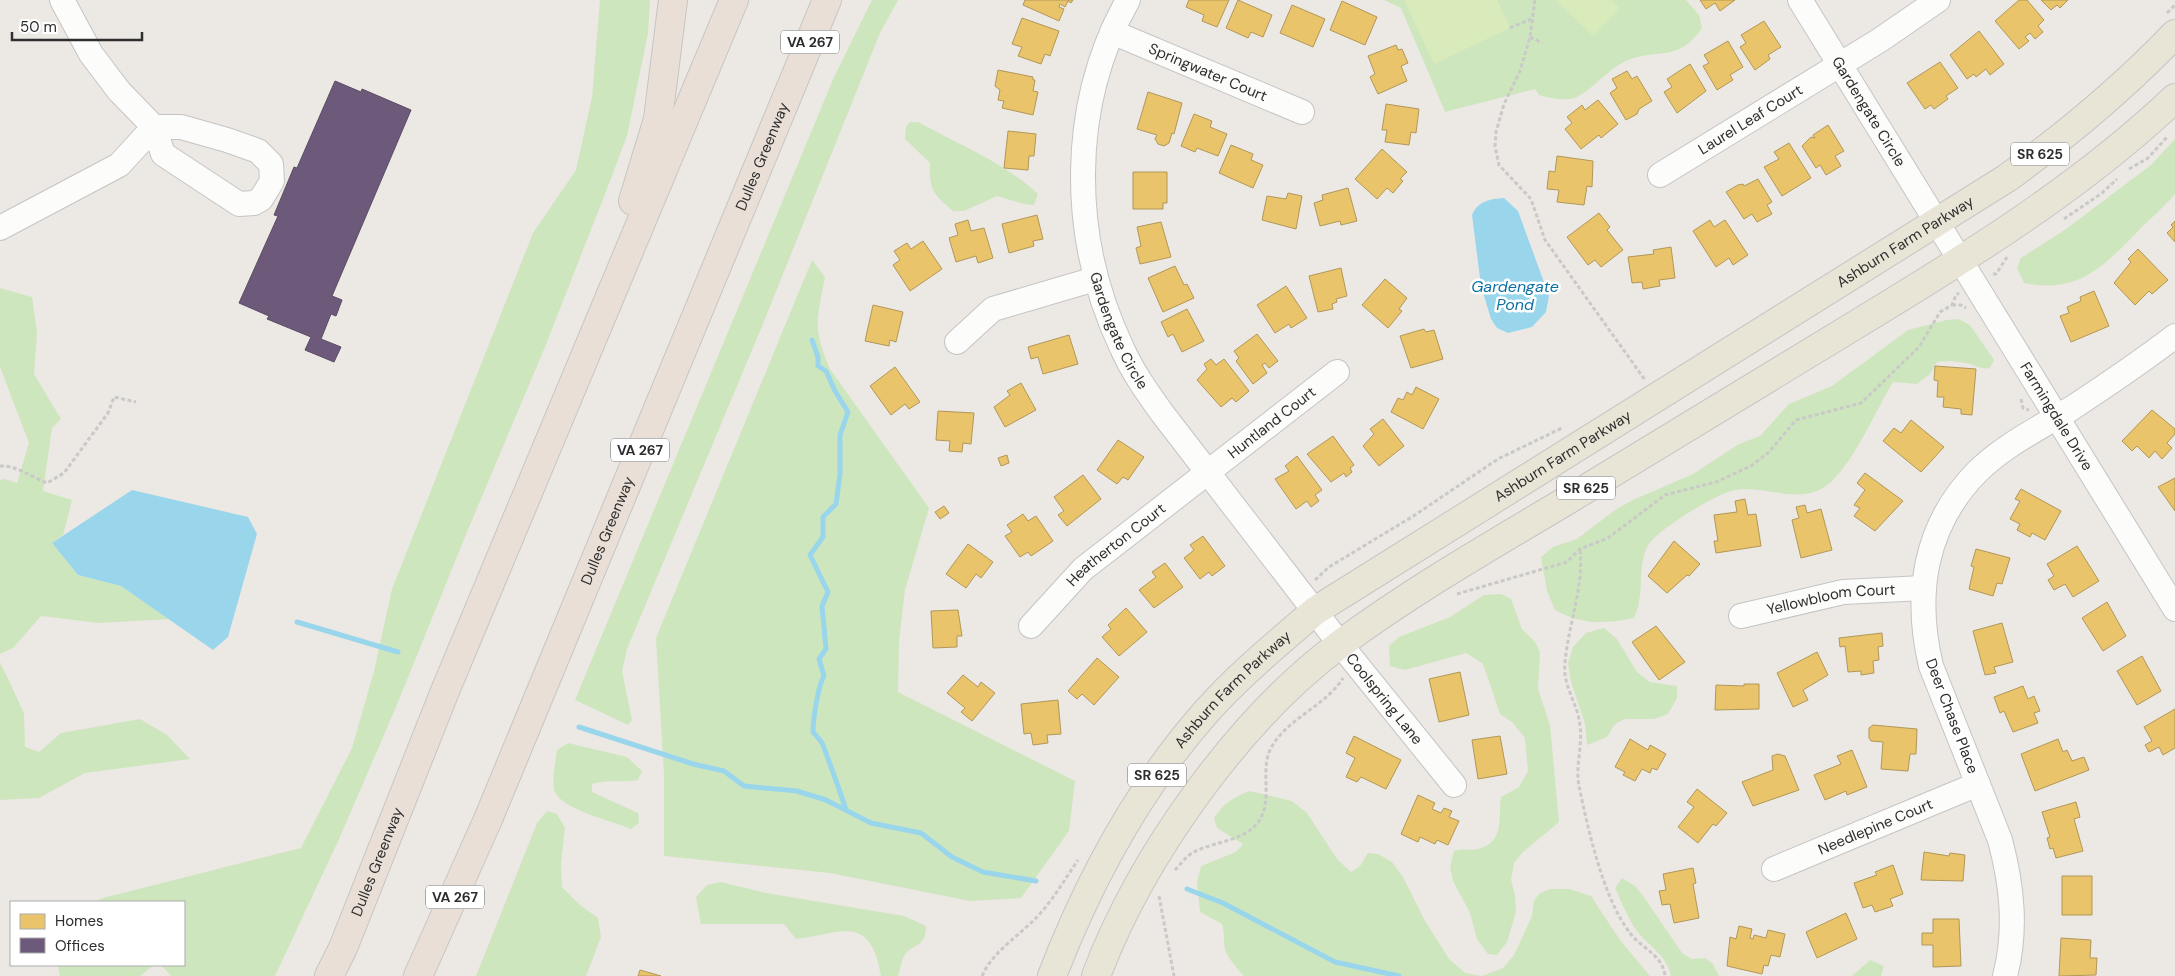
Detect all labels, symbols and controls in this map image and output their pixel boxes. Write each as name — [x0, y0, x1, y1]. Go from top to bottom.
scale bar — [12, 10, 142, 42]
text: 50 m — [20, 17, 57, 37]
road number: VA 267 — [781, 31, 839, 54]
street label: Springwater Court — [1145, 39, 1270, 106]
street label: Gardengate Circle — [1827, 53, 1910, 170]
street label: Laurel Leaf Court — [1694, 80, 1806, 159]
street label: Dulles Greenway — [731, 99, 794, 214]
road number: SR 625 — [2011, 142, 2069, 166]
street label: Ashburn Farm Parkway — [1833, 191, 1978, 292]
street label: Gardengate Circle — [1085, 270, 1153, 393]
water label: Gardengate Pond — [1471, 276, 1559, 315]
street label: Farmingdale Drive — [2015, 358, 2097, 474]
street label: Huntland Court — [1223, 382, 1320, 463]
street label: Ashburn Farm Parkway — [1490, 405, 1635, 506]
road number: VA 267 — [611, 438, 669, 462]
street label: Dulles Greenway — [576, 473, 639, 588]
road number: SR 625 — [1557, 476, 1615, 499]
street label: Heatherton Court — [1062, 499, 1170, 591]
street label: Yellowbloom Court — [1765, 579, 1896, 620]
street label: Ashburn Farm Parkway — [1170, 626, 1296, 752]
street label: Coolspring Lane — [1341, 649, 1427, 749]
street label: Deer Chase Place — [1921, 656, 1983, 776]
road number: SR 625 — [1128, 764, 1186, 786]
street label: Needlepine Court — [1815, 794, 1936, 860]
street label: Dulles Greenway — [347, 804, 408, 919]
road number: VA 267 — [426, 886, 484, 909]
legend — [10, 901, 185, 966]
text: Homes — [55, 911, 104, 931]
text: Offices — [55, 936, 105, 956]

